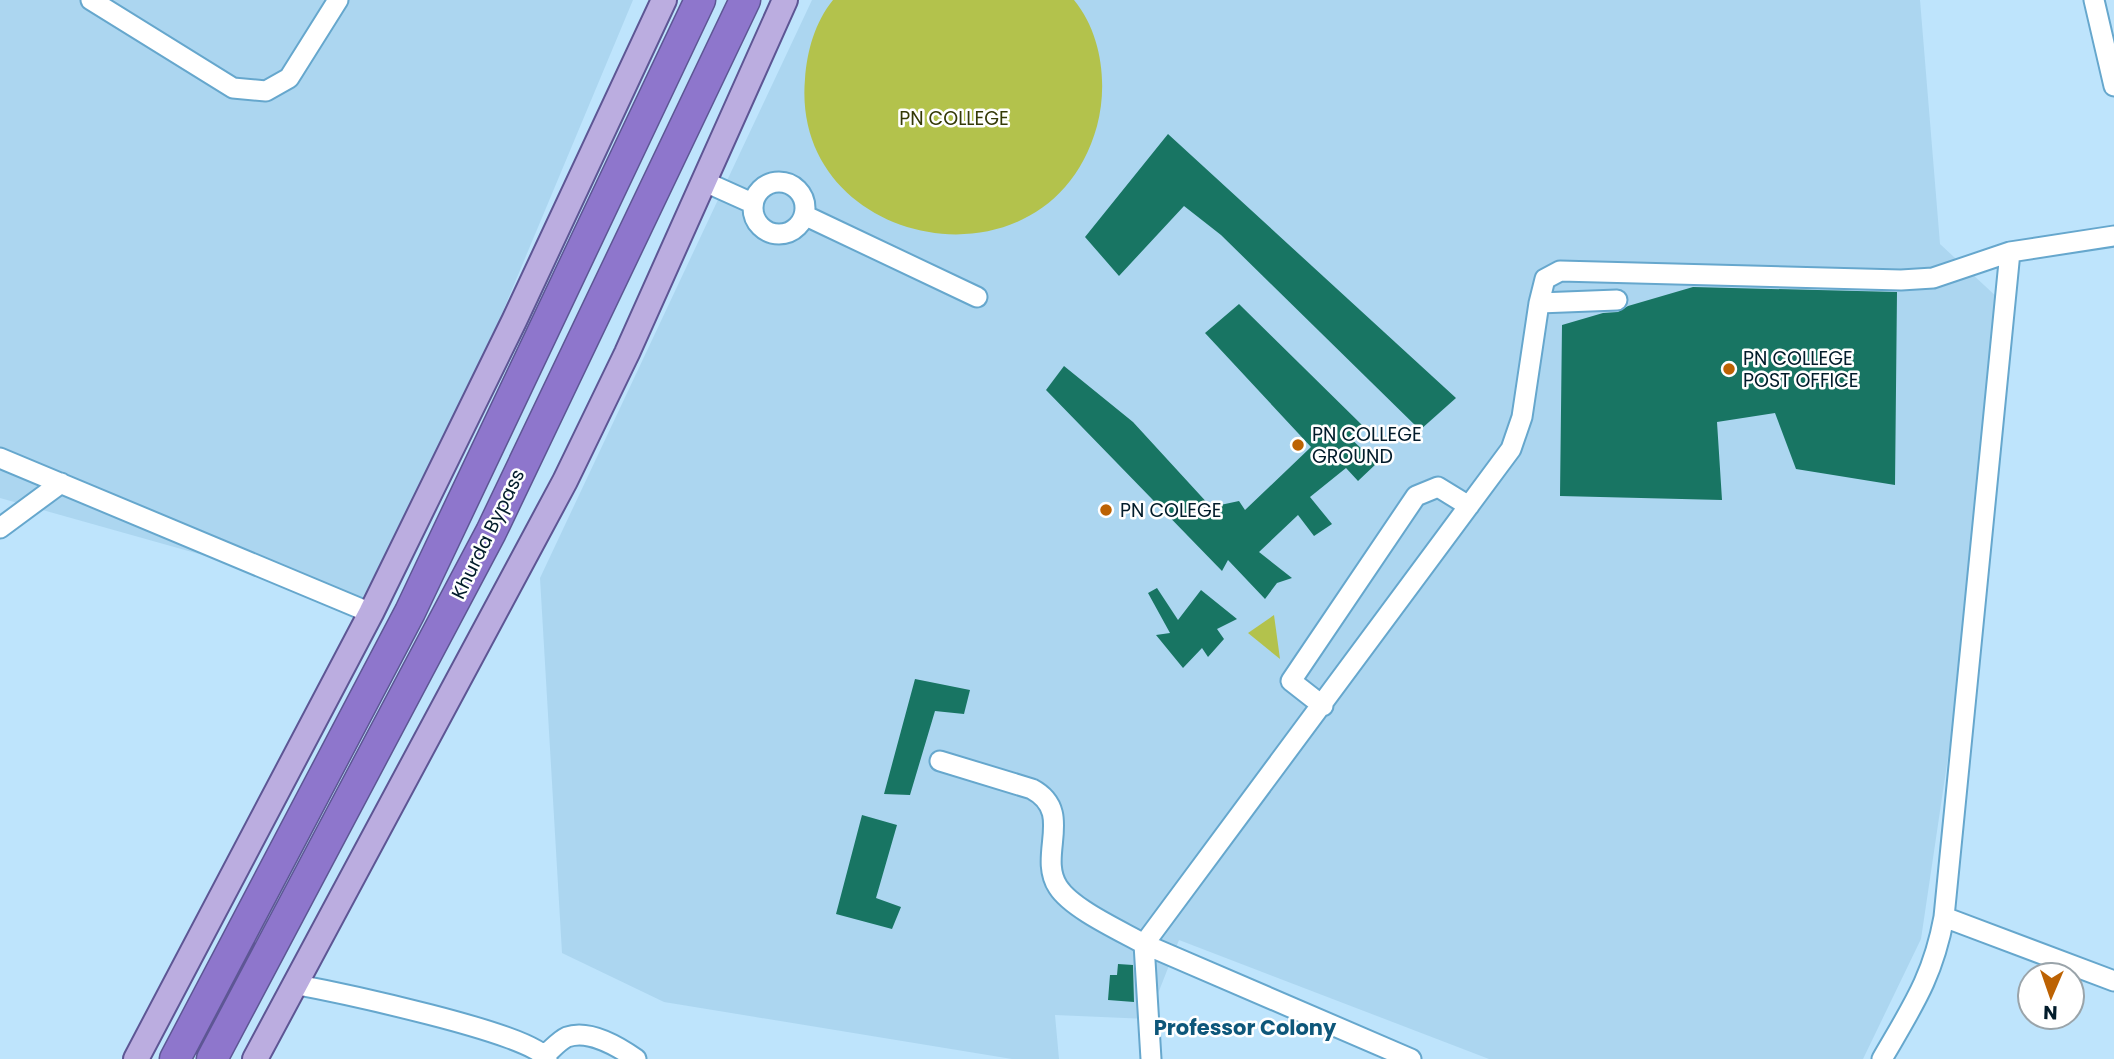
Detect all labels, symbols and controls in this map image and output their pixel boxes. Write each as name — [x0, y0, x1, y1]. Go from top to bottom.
park label: PN COLLEGE — [899, 105, 1009, 132]
place label: PN COLLEGE POST OFFICE — [1743, 345, 1859, 394]
marker: PN COLLEGE POST OFFICE — [1721, 361, 1737, 377]
place label: PN COLLEGE GROUND — [1312, 421, 1422, 470]
marker: PN COLLEGE GROUND — [1290, 437, 1306, 453]
street label: Khurda Bypass — [445, 465, 531, 603]
place label: PN COLEGE — [1120, 497, 1222, 524]
marker: PN COLEGE — [1098, 502, 1114, 518]
north arrow — [2016, 961, 2086, 1031]
text: N — [2043, 999, 2058, 1026]
district label: Professor Colony — [1154, 1013, 1337, 1042]

